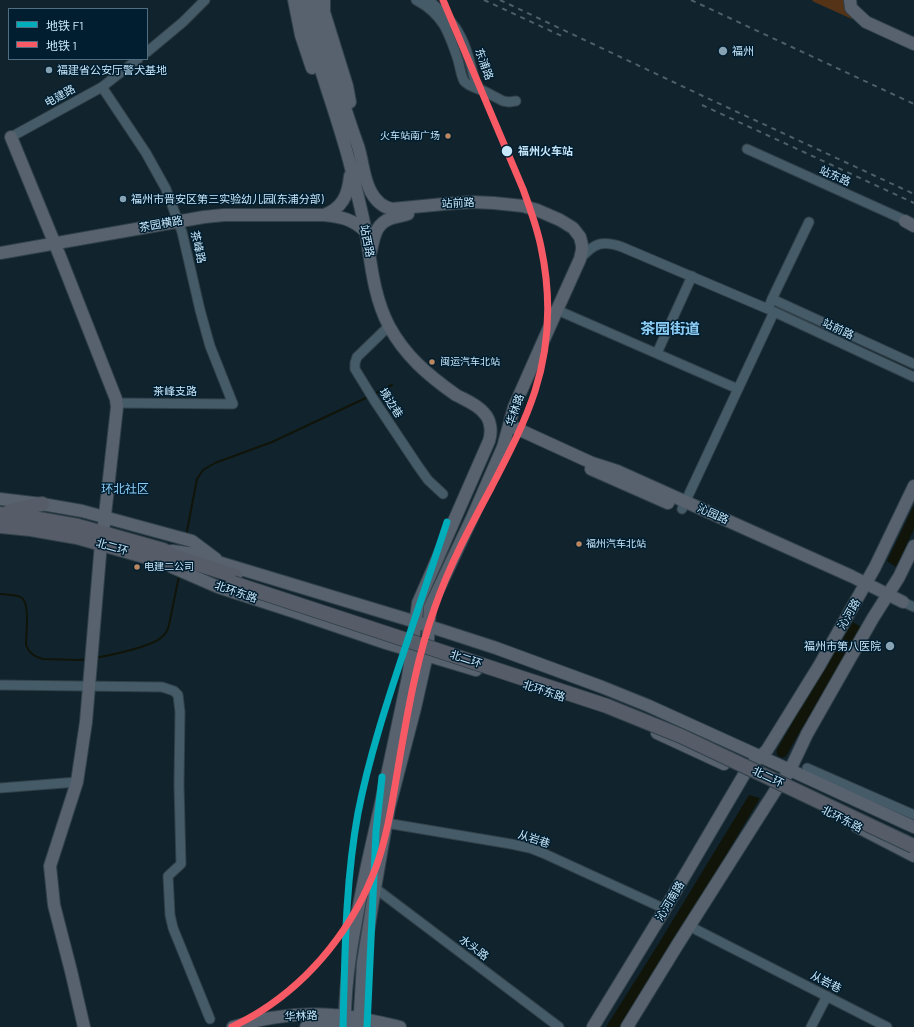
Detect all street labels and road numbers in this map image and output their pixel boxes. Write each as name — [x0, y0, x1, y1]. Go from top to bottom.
street label: 东浦路 — [472, 46, 496, 82]
street label: 电建路 — [42, 82, 78, 110]
street label: 站东路 — [817, 163, 853, 189]
street label: 站前路 — [441, 196, 475, 210]
street label: 茶园横路 — [138, 214, 184, 234]
street label: 站西路 — [357, 224, 377, 258]
street label: 茶峰路 — [188, 229, 208, 265]
street label: 站前路 — [820, 316, 856, 342]
street label: 茶峰支路 — [153, 384, 197, 398]
street label: 境边巷 — [376, 386, 406, 420]
street label: 华林路 — [503, 392, 527, 428]
street label: 沁园路 — [695, 501, 731, 527]
street label: 北二环 — [94, 536, 130, 558]
street label: 北环东路 — [213, 579, 259, 605]
street label: 沁河路 — [835, 596, 863, 632]
street label: 北二环 — [448, 648, 484, 670]
street label: 北环东路 — [521, 678, 567, 704]
street label: 北二环 — [750, 764, 786, 790]
street label: 北环东路 — [819, 803, 865, 835]
street label: 从岩巷 — [516, 828, 552, 850]
street label: 沁河南路 — [653, 879, 687, 923]
street label: 水头路 — [457, 933, 491, 963]
street label: 从岩巷 — [808, 969, 844, 995]
street label: 华林路 — [284, 1009, 318, 1023]

